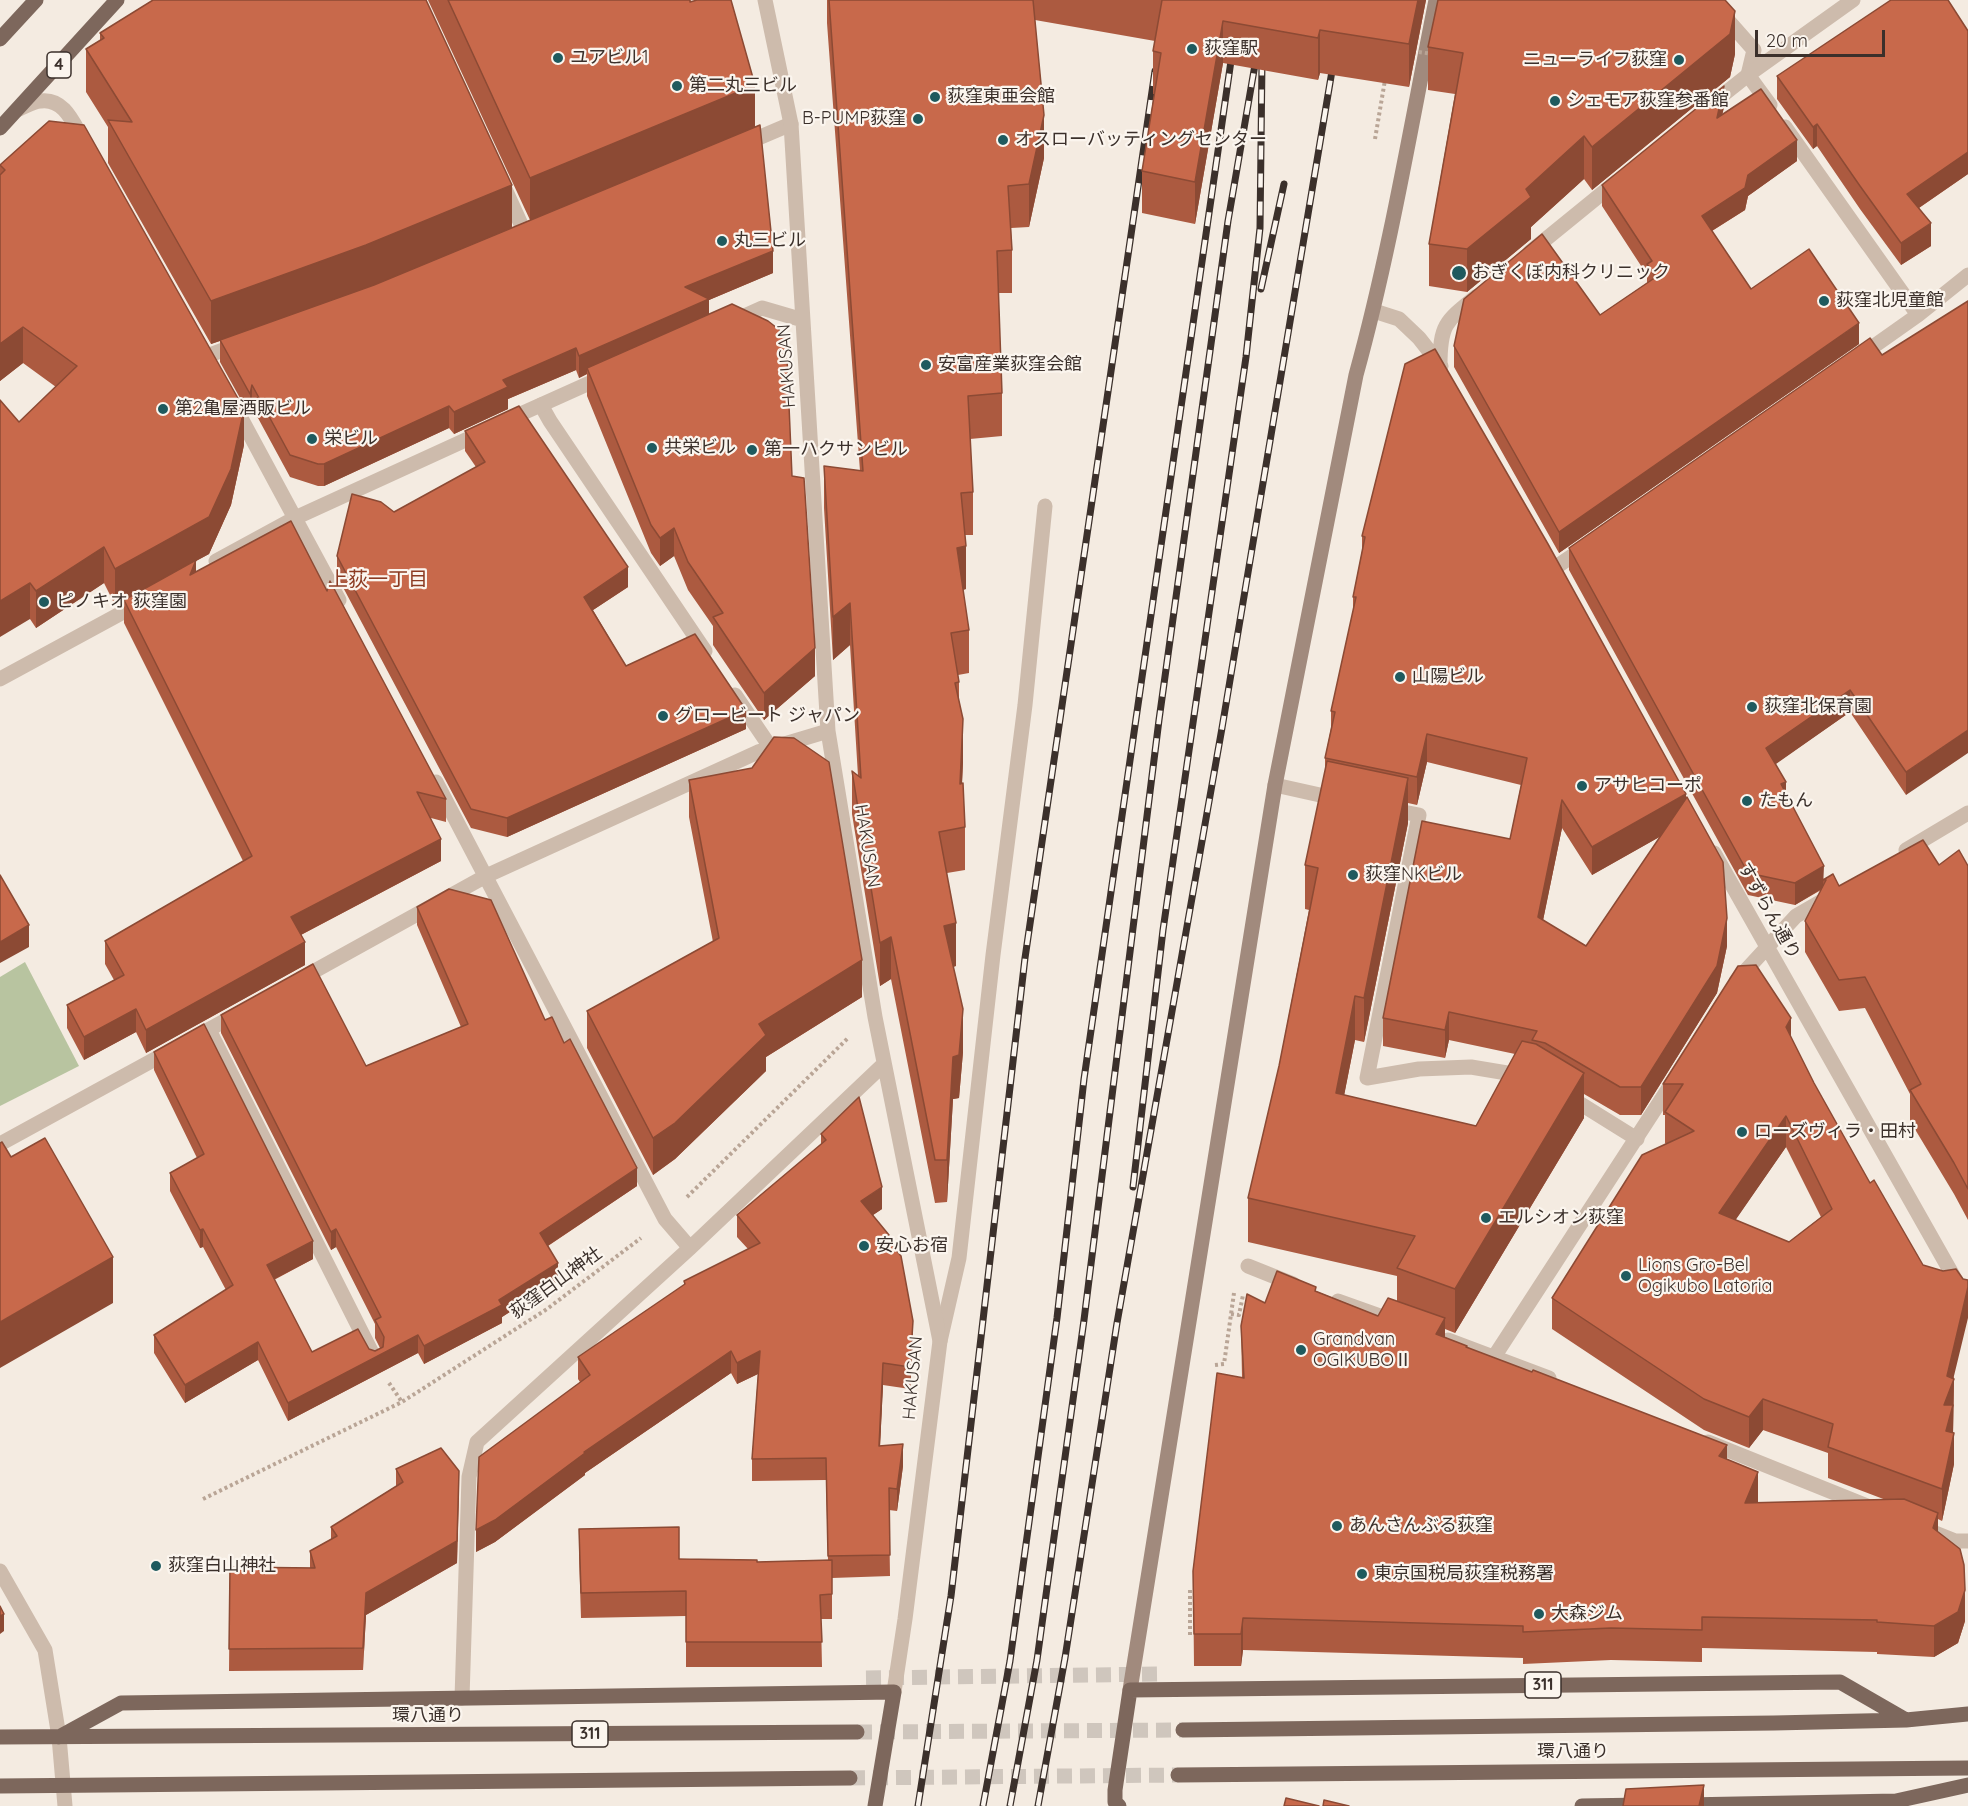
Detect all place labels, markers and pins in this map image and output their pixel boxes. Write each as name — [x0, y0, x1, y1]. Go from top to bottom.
place label: 荻窪駅 — [1204, 38, 1258, 60]
marker: 荻窪駅 — [1185, 42, 1199, 56]
place label: ユアビル1 — [570, 47, 649, 69]
place label: ニューライフ荻窪 — [1523, 49, 1667, 71]
marker: ユアビル1 — [551, 51, 565, 65]
marker: ニューライフ荻窪 — [1672, 53, 1686, 67]
place label: 第二丸三ビル — [689, 75, 797, 97]
marker: 第二丸三ビル — [670, 79, 684, 93]
place label: 荻窪東亜会館 — [947, 86, 1055, 108]
marker: 荻窪東亜会館 — [928, 90, 942, 104]
place label: シェモア荻窪参番館 — [1567, 90, 1729, 112]
marker: シェモア荻窪参番館 — [1548, 94, 1562, 108]
place label: B-PUMP荻窪 — [802, 108, 906, 130]
marker: B-PUMP荻窪 — [911, 112, 925, 126]
place label: オスローバッティングセンター — [1015, 129, 1267, 151]
marker: オスローバッティングセンター — [996, 133, 1010, 147]
place label: 丸三ビル — [734, 230, 806, 252]
marker: 丸三ビル — [715, 234, 729, 248]
place label: おぎくぼ内科クリニック — [1472, 262, 1670, 284]
marker: おぎくぼ内科クリニック — [1450, 264, 1468, 282]
place label: 荻窪北児童館 — [1836, 290, 1944, 312]
marker: 荻窪北児童館 — [1817, 294, 1831, 308]
place label: 安富産業荻窪会館 — [938, 354, 1082, 376]
marker: 安富産業荻窪会館 — [919, 358, 933, 372]
place label: 第2亀屋酒販ビル — [175, 398, 311, 420]
marker: 第2亀屋酒販ビル — [156, 402, 170, 416]
place label: 栄ビル — [324, 428, 378, 450]
marker: 栄ビル — [305, 432, 319, 446]
place label: 共栄ビル — [664, 437, 736, 459]
place label: 第一ハクサンビル — [764, 439, 908, 461]
marker: 共栄ビル — [645, 441, 659, 455]
marker: 第一ハクサンビル — [745, 443, 759, 457]
place label: ピノキオ 荻窪園 — [56, 591, 187, 613]
marker: ピノキオ 荻窪園 — [37, 595, 51, 609]
place label: 山陽ビル — [1412, 666, 1484, 688]
marker: 山陽ビル — [1393, 670, 1407, 684]
place label: 荻窪北保育園 — [1764, 696, 1872, 718]
marker: 荻窪北保育園 — [1745, 700, 1759, 714]
place label: グロービート ジャパン — [675, 705, 860, 727]
marker: グロービート ジャパン — [656, 709, 670, 723]
place label: アサヒコーポ — [1594, 775, 1702, 797]
marker: アサヒコーポ — [1575, 779, 1589, 793]
place label: たもん — [1759, 790, 1813, 812]
marker: たもん — [1740, 794, 1754, 808]
place label: 荻窪NKビル — [1365, 864, 1462, 886]
marker: 荻窪NKビル — [1346, 868, 1360, 882]
place label: ローズヴィラ・田村 — [1754, 1121, 1916, 1143]
marker: ローズヴィラ・田村 — [1735, 1125, 1749, 1139]
place label: エルシオン荻窪 — [1498, 1207, 1624, 1229]
marker: エルシオン荻窪 — [1479, 1211, 1493, 1225]
place label: 安心お宿 — [876, 1235, 948, 1257]
marker: 安心お宿 — [857, 1239, 871, 1253]
place label: Lions Gro-Bel Ogikubo Latoria — [1638, 1255, 1772, 1298]
marker: Lions Gro-Bel Ogikubo Latoria — [1619, 1269, 1633, 1283]
place label: Grandvan OGIKUBOⅡ — [1313, 1329, 1412, 1372]
marker: Grandvan OGIKUBOⅡ — [1294, 1343, 1308, 1357]
place label: あんさんぶる荻窪 — [1349, 1515, 1493, 1537]
marker: あんさんぶる荻窪 — [1330, 1519, 1344, 1533]
place label: 荻窪白山神社 — [168, 1555, 276, 1577]
marker: 荻窪白山神社 — [149, 1559, 163, 1573]
place label: 東京国税局荻窪税務署 — [1374, 1563, 1554, 1585]
marker: 東京国税局荻窪税務署 — [1355, 1567, 1369, 1581]
place label: 大森ジム — [1551, 1603, 1623, 1625]
marker: 大森ジム — [1532, 1607, 1546, 1621]

